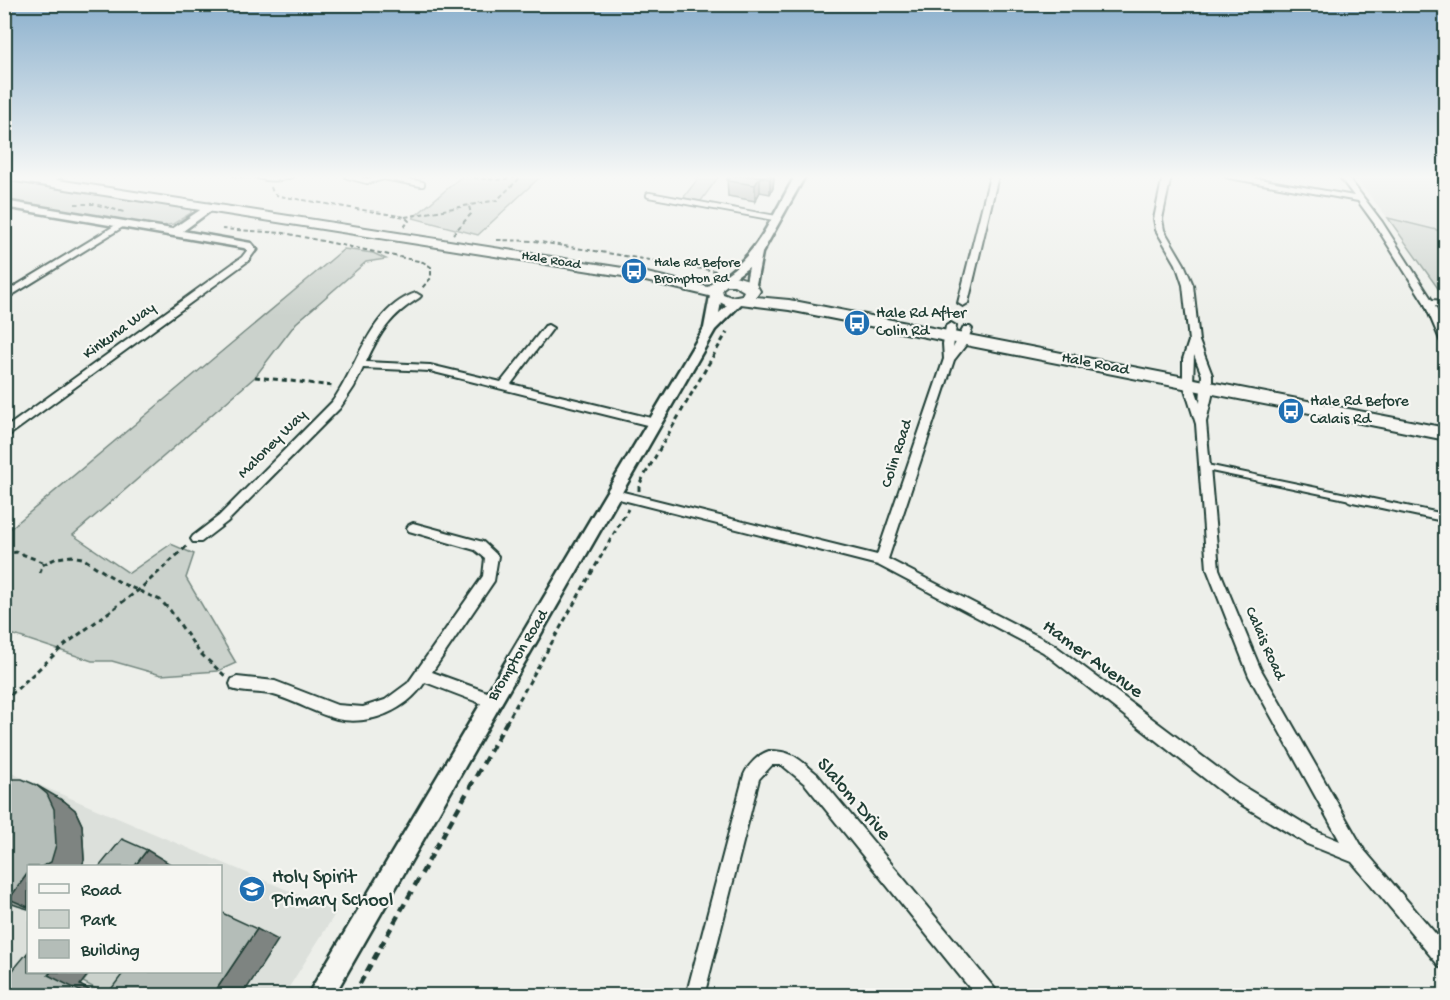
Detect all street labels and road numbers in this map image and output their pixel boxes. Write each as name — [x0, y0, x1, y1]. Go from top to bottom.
street label: Hale Road — [520, 248, 584, 274]
street label: Kinkuna Way — [80, 299, 160, 365]
street label: Hale Road — [1060, 349, 1132, 381]
street label: Maloney Way — [235, 406, 312, 483]
street label: Colin Road — [878, 416, 918, 490]
street label: Calais Road — [1239, 604, 1289, 685]
street label: Brompton Road — [484, 606, 554, 706]
street label: Hamer Avenue — [1037, 616, 1147, 705]
street label: Slalom Drive — [811, 754, 896, 847]

